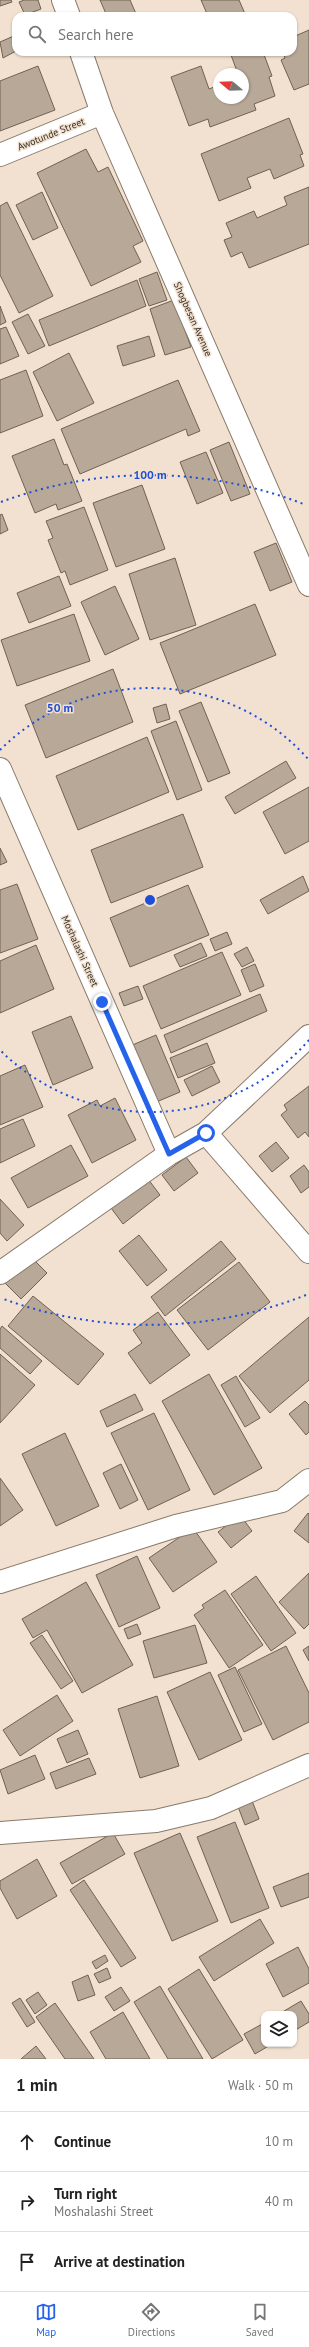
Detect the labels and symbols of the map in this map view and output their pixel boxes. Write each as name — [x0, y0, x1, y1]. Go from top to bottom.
north arrow — [213, 68, 249, 104]
street label: Awotunde Street — [16, 114, 87, 153]
street label: Shogbesan Avenue — [171, 280, 215, 358]
text: 100 m — [133, 467, 167, 482]
text: 50 m — [47, 700, 73, 715]
centre of rings — [143, 893, 157, 907]
street label: Moshalashi Street — [59, 913, 102, 989]
route end — [93, 993, 111, 1011]
route start — [197, 1124, 215, 1142]

